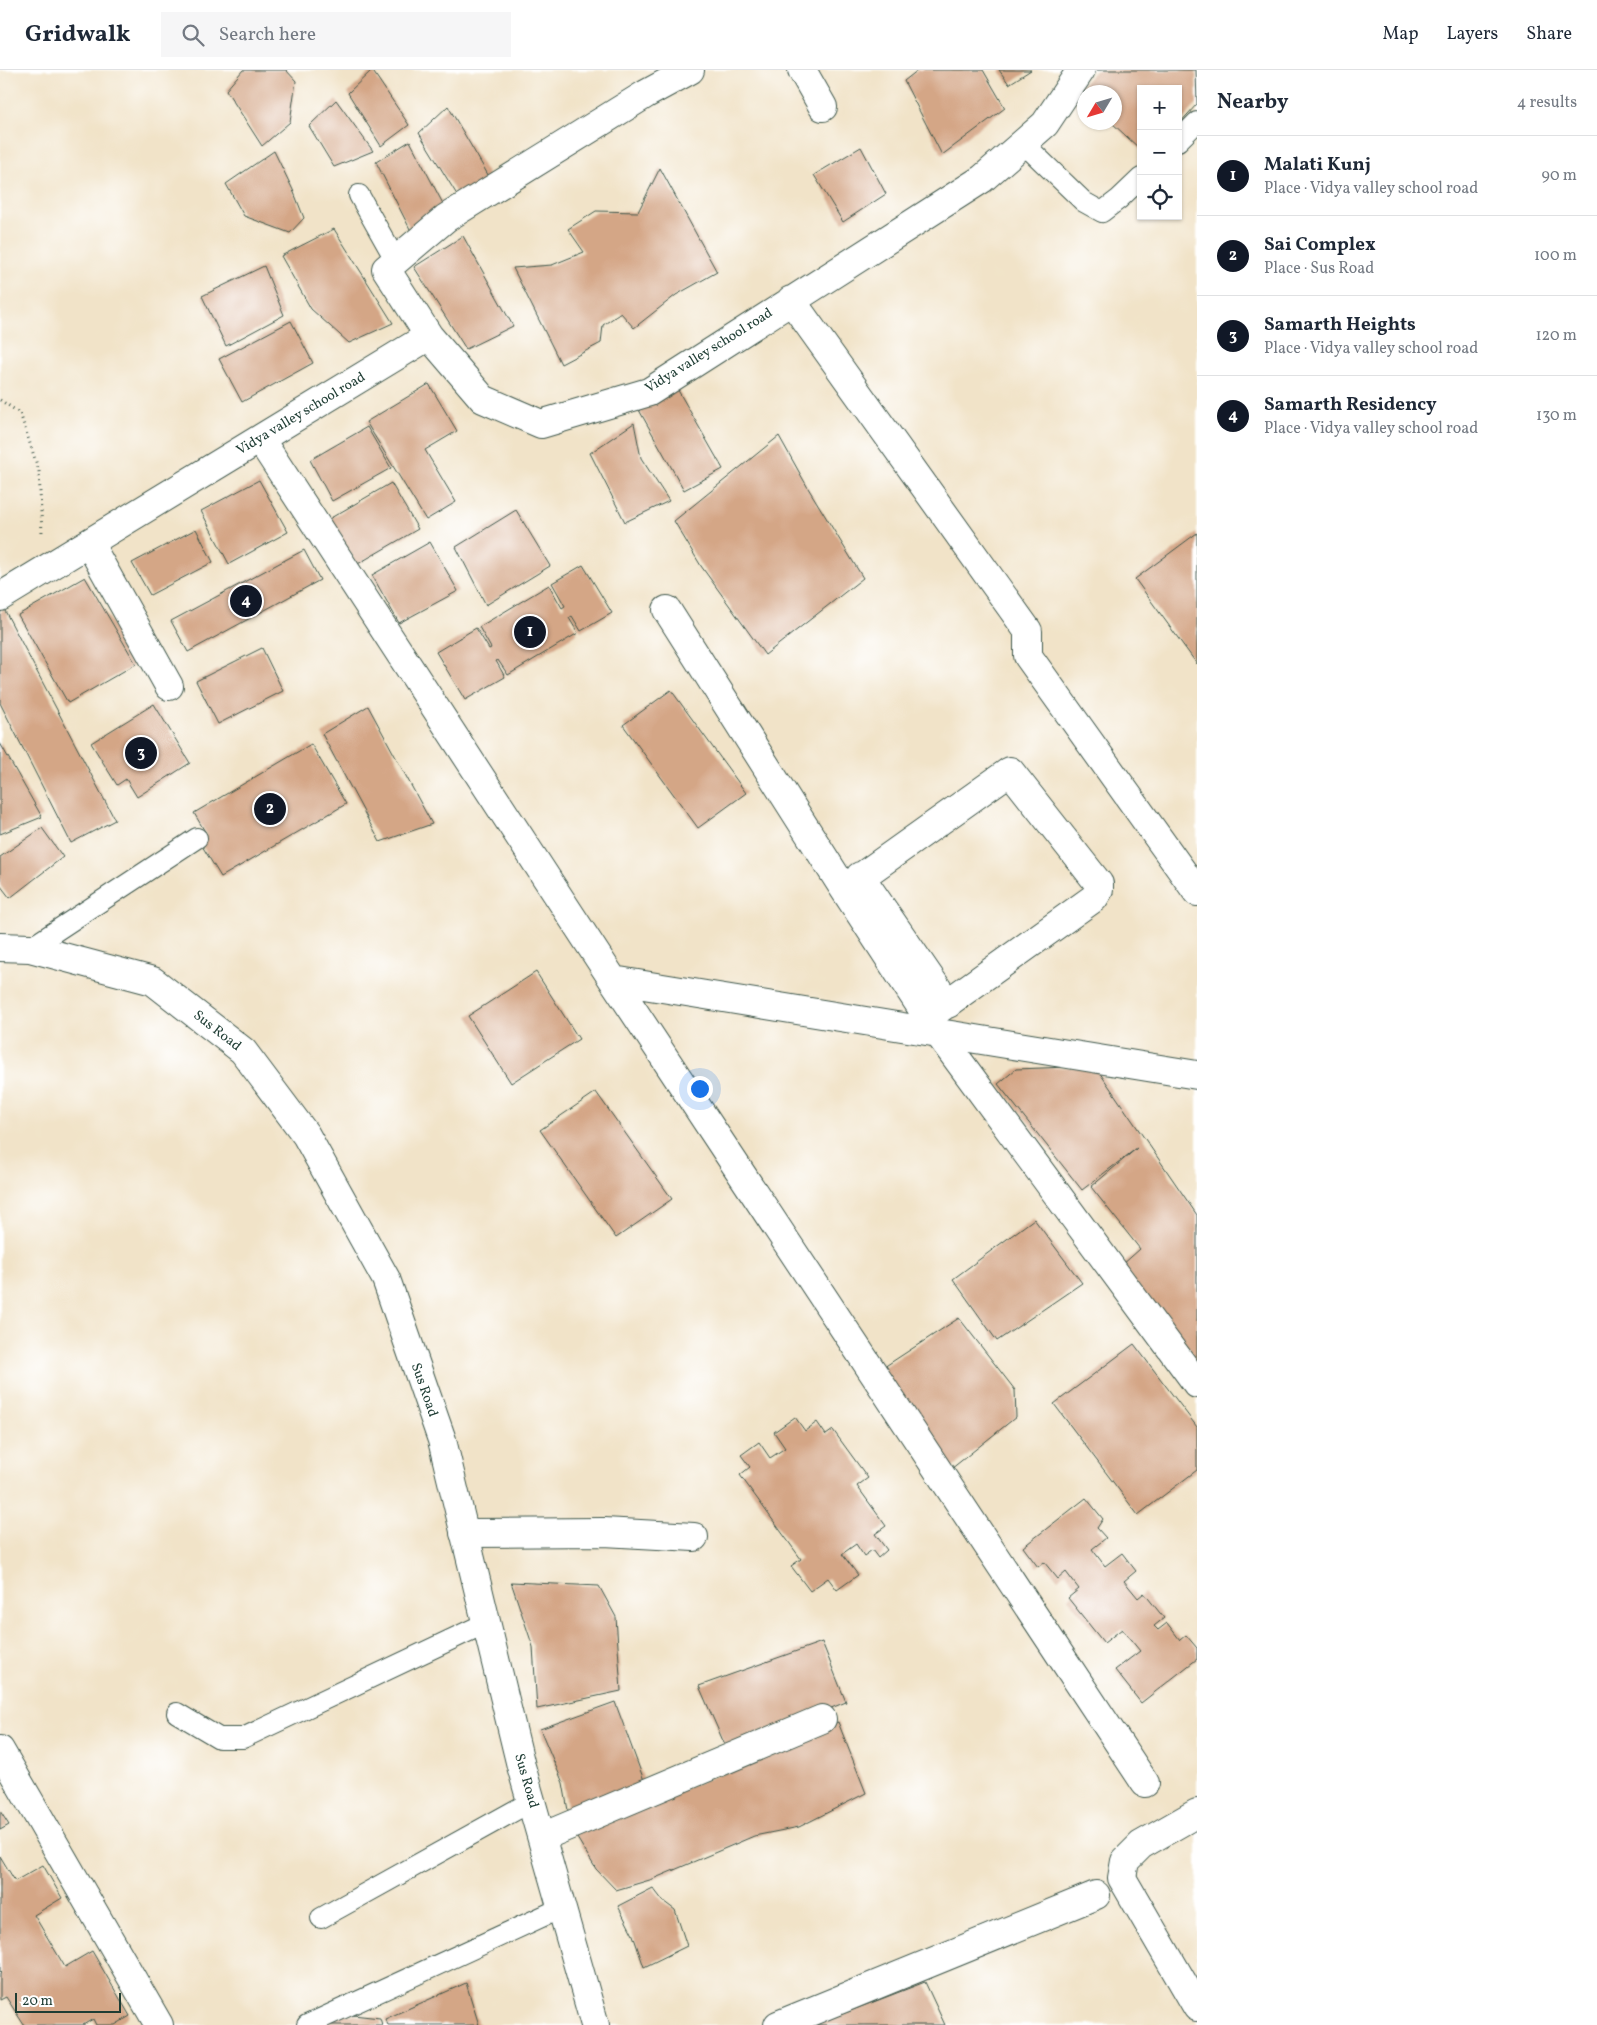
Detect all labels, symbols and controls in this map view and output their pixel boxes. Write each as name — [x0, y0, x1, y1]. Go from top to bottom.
search box — [161, 12, 511, 57]
text: Gridwalk — [25, 18, 131, 52]
icon: search — [179, 21, 207, 49]
text: Search here — [219, 22, 316, 48]
text: Map — [1382, 22, 1418, 47]
text: Layers — [1446, 22, 1498, 47]
text: Share — [1526, 22, 1572, 47]
north arrow — [1077, 85, 1122, 130]
map controls — [1137, 85, 1182, 220]
button: + — [1137, 85, 1182, 130]
text: Nearby — [1217, 88, 1288, 117]
text: 4 results — [1517, 92, 1577, 114]
button: − — [1137, 130, 1182, 175]
text: Malati Kunj — [1264, 152, 1371, 178]
text: 1 — [1230, 165, 1236, 187]
text: 90 m — [1541, 165, 1577, 187]
button: locate — [1137, 175, 1182, 220]
text: Place · Vidya valley school road — [1264, 178, 1478, 200]
text: Sai Complex — [1264, 232, 1376, 258]
text: 2 — [1229, 245, 1237, 267]
text: 100 m — [1534, 245, 1577, 267]
text: Place · Sus Road — [1264, 258, 1374, 280]
street label: Vidya valley school road — [642, 304, 777, 398]
text: Samarth Heights — [1264, 312, 1416, 338]
text: 3 — [1229, 325, 1237, 347]
text: 120 m — [1535, 325, 1577, 347]
text: Place · Vidya valley school road — [1264, 338, 1478, 360]
street label: Vidya valley school road — [233, 368, 369, 460]
text: Samarth Residency — [1264, 392, 1437, 418]
text: 4 — [1228, 405, 1238, 427]
text: 130 m — [1536, 405, 1577, 427]
text: Place · Vidya valley school road — [1264, 418, 1478, 440]
pin: 4 — [230, 582, 262, 620]
pin: 1 — [514, 613, 546, 651]
pin: 3 — [125, 734, 157, 772]
pin: 2 — [254, 790, 286, 828]
street label: Sus Road — [189, 1006, 245, 1056]
your location — [687, 1076, 713, 1102]
street label: Sus Road — [406, 1360, 442, 1420]
street label: Sus Road — [509, 1751, 543, 1811]
scale bar — [15, 1990, 121, 2013]
text: 20 m — [22, 1992, 53, 2011]

